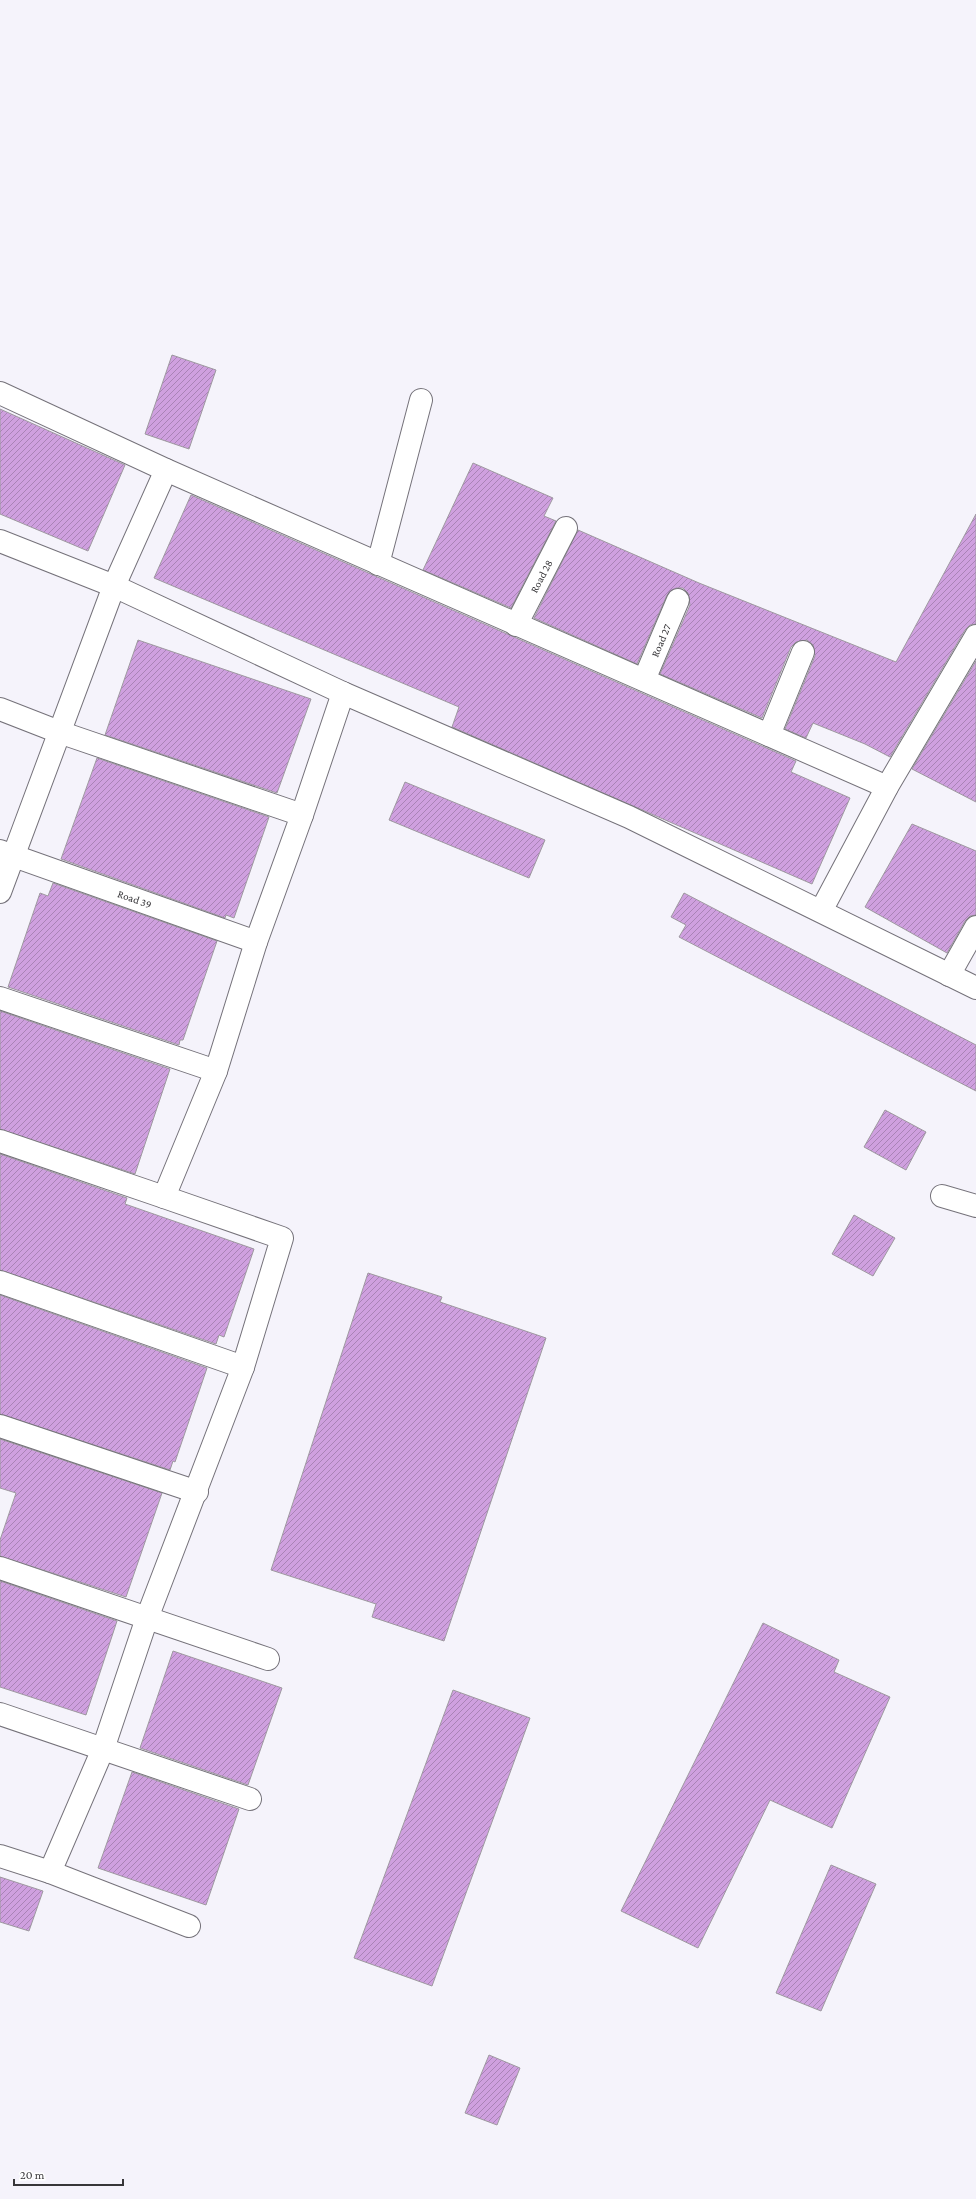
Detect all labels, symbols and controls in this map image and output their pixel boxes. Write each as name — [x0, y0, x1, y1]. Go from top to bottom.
street label: Road 28 — [528, 557, 555, 595]
street label: Road 27 — [649, 622, 673, 659]
street label: Road 39 — [116, 887, 153, 910]
scale bar — [14, 2161, 123, 2187]
text: 20 m — [20, 2168, 45, 2182]

